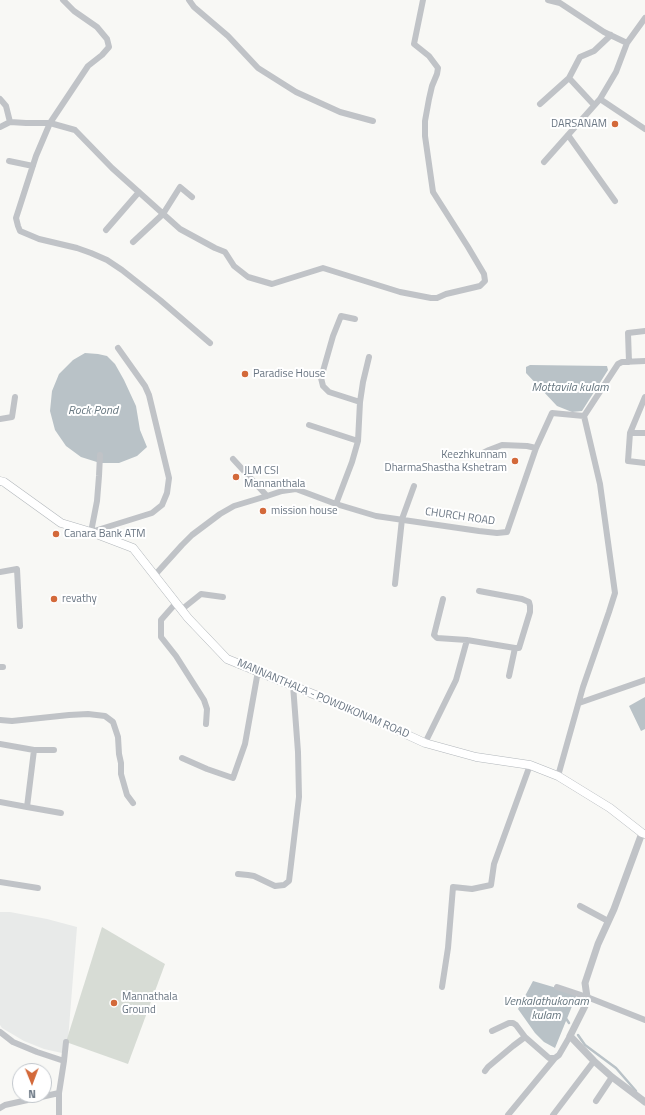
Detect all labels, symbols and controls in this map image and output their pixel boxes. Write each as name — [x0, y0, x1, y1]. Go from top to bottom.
place label: DARSANAM — [551, 117, 607, 131]
marker: DARSANAM — [610, 119, 620, 129]
place label: Paradise House — [253, 367, 325, 381]
marker: Paradise House — [240, 369, 250, 379]
water label: Mottavila kulam — [531, 381, 609, 395]
water label: Rock Pond — [68, 404, 118, 418]
place label: Keezhkunnam DharmaShastha Kshetram — [385, 448, 507, 474]
marker: Keezhkunnam DharmaShastha Kshetram — [510, 456, 520, 466]
place label: JLM CSI Mannanthala — [244, 464, 305, 490]
marker: JLM CSI Mannanthala — [231, 472, 241, 482]
place label: mission house — [271, 504, 338, 518]
marker: mission house — [258, 506, 268, 516]
street label: CHURCH ROAD — [424, 506, 496, 528]
place label: Canara Bank ATM — [64, 527, 146, 541]
marker: Canara Bank ATM — [51, 529, 61, 539]
place label: revathy — [62, 592, 97, 606]
marker: revathy — [49, 594, 59, 604]
street label: MANNANTHALA - POWDIKONAM ROAD — [235, 657, 411, 741]
place label: Mannathala Ground — [122, 990, 177, 1016]
water label: Venkalathukonam kulam — [503, 995, 589, 1023]
marker: Mannathala Ground — [109, 998, 119, 1008]
north arrow — [12, 1063, 52, 1103]
text: N — [28, 1086, 36, 1102]

